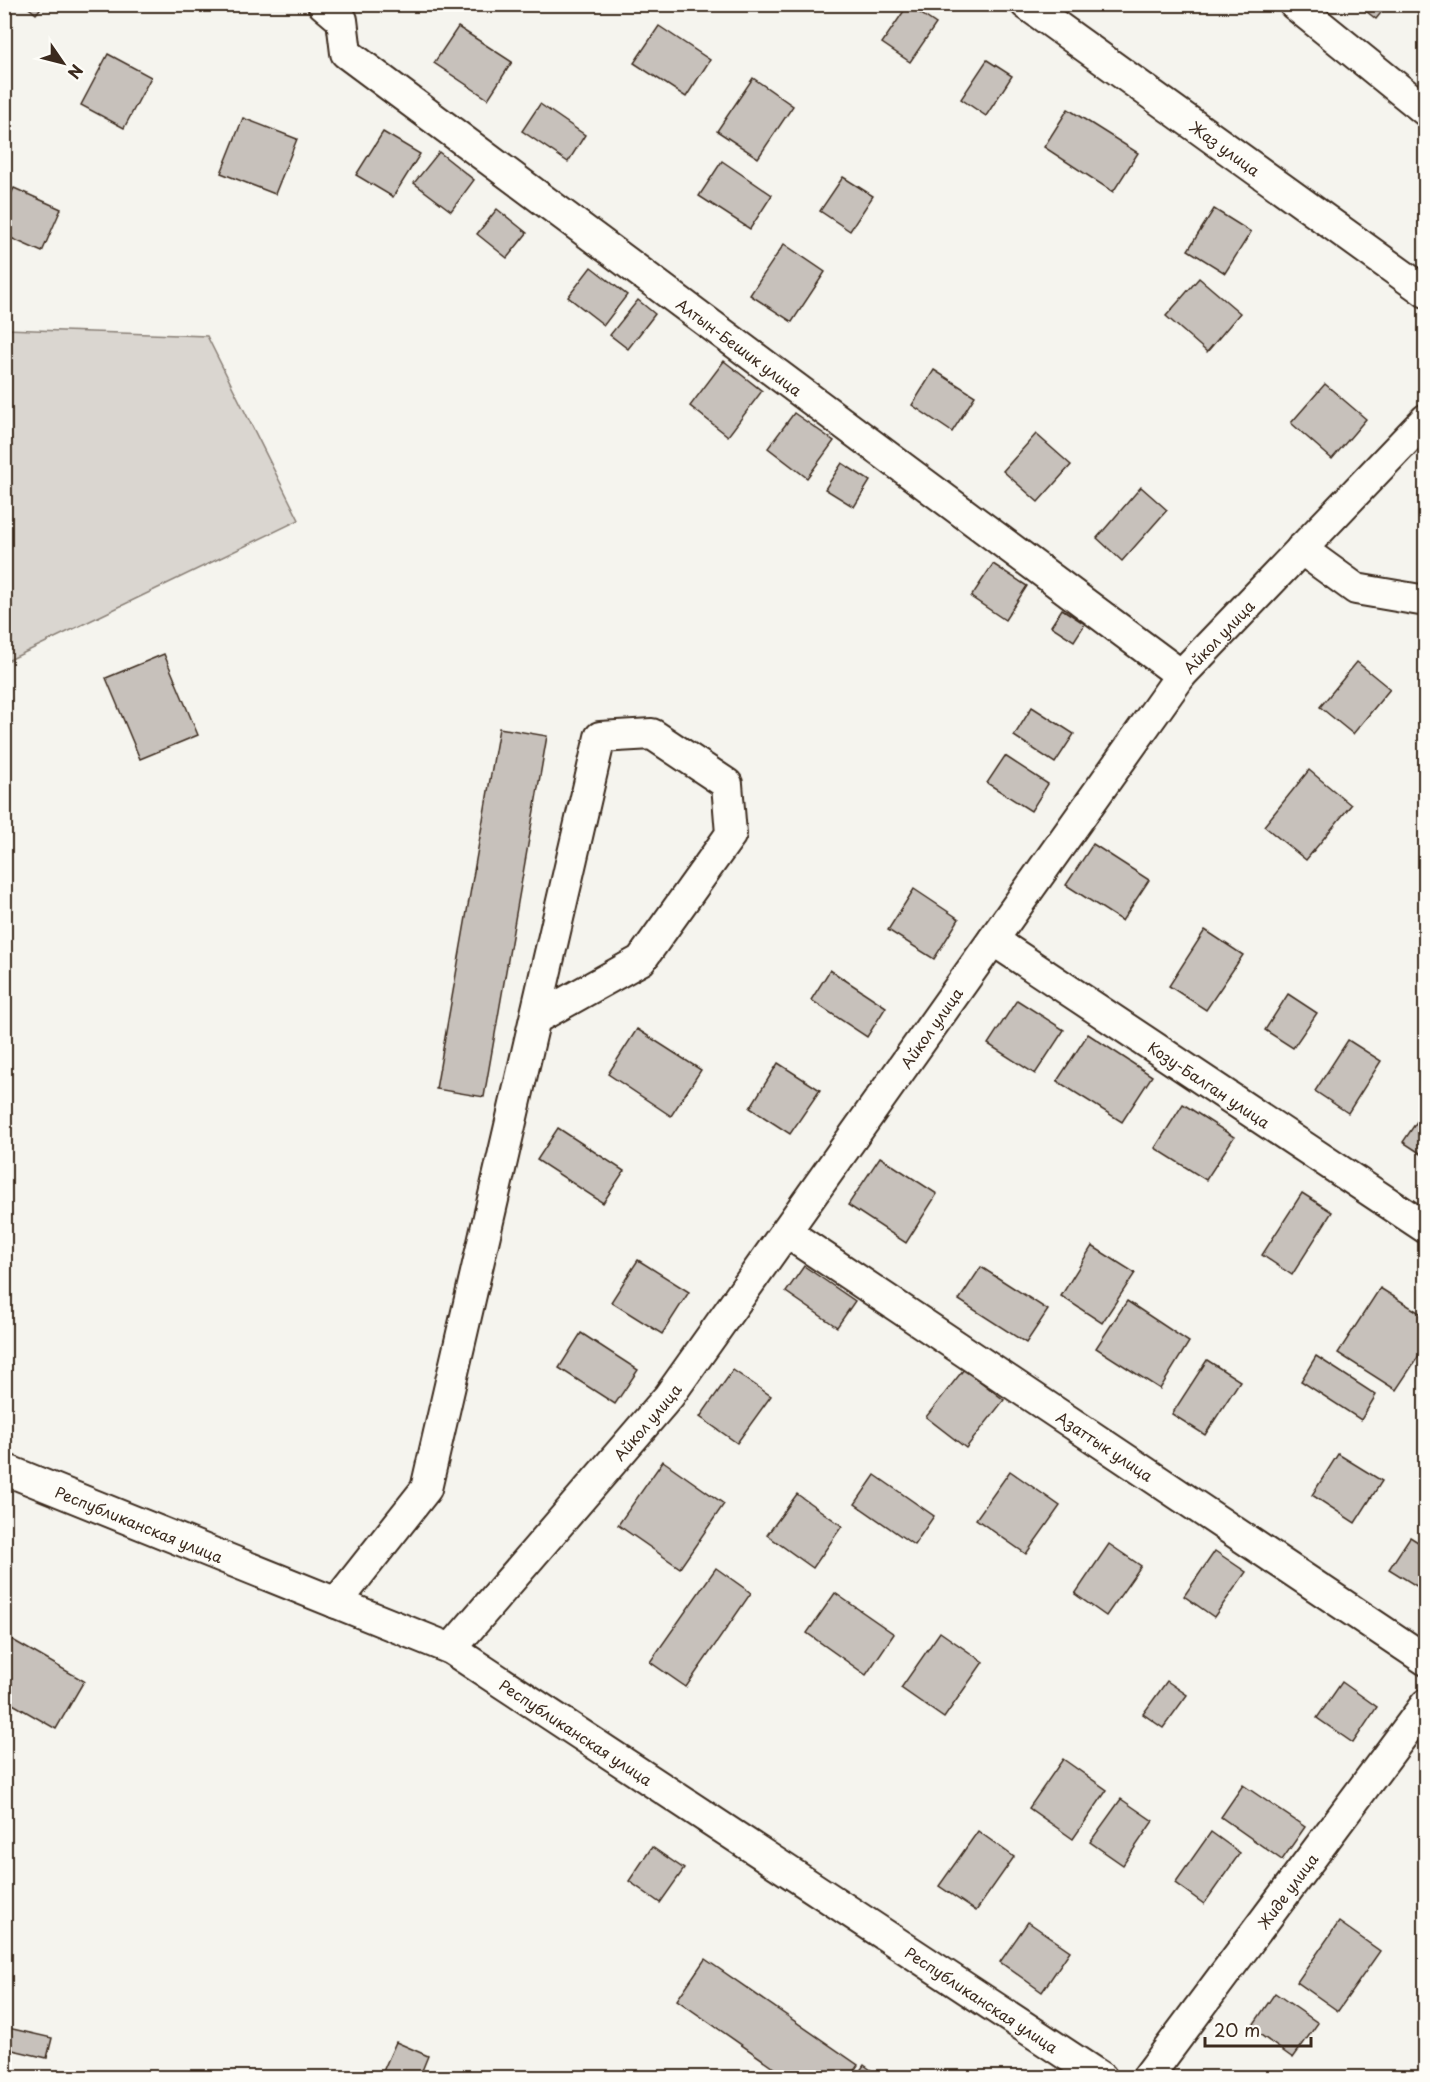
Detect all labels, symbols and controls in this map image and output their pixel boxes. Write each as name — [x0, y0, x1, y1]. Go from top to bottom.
north arrow — [33, 33, 93, 93]
text: N — [63, 60, 90, 84]
street label: Жаз улица — [1185, 114, 1266, 181]
street label: Алтын-Бешик улица — [672, 292, 808, 401]
street label: Айкол улица — [1177, 594, 1259, 678]
street label: Айкол улица — [894, 982, 968, 1073]
street label: Козу-Балган улица — [1144, 1035, 1276, 1133]
street label: Айкол улица — [607, 1378, 686, 1465]
street label: Азаттык улица — [1052, 1405, 1159, 1486]
street label: Республиканская улица — [52, 1479, 227, 1568]
street label: Республиканская улица — [495, 1673, 658, 1791]
street label: Жиде улица — [1251, 1847, 1323, 1933]
street label: Республиканская улица — [901, 1940, 1064, 2058]
scale bar — [1205, 2010, 1312, 2048]
text: 20 m — [1214, 2016, 1260, 2043]

